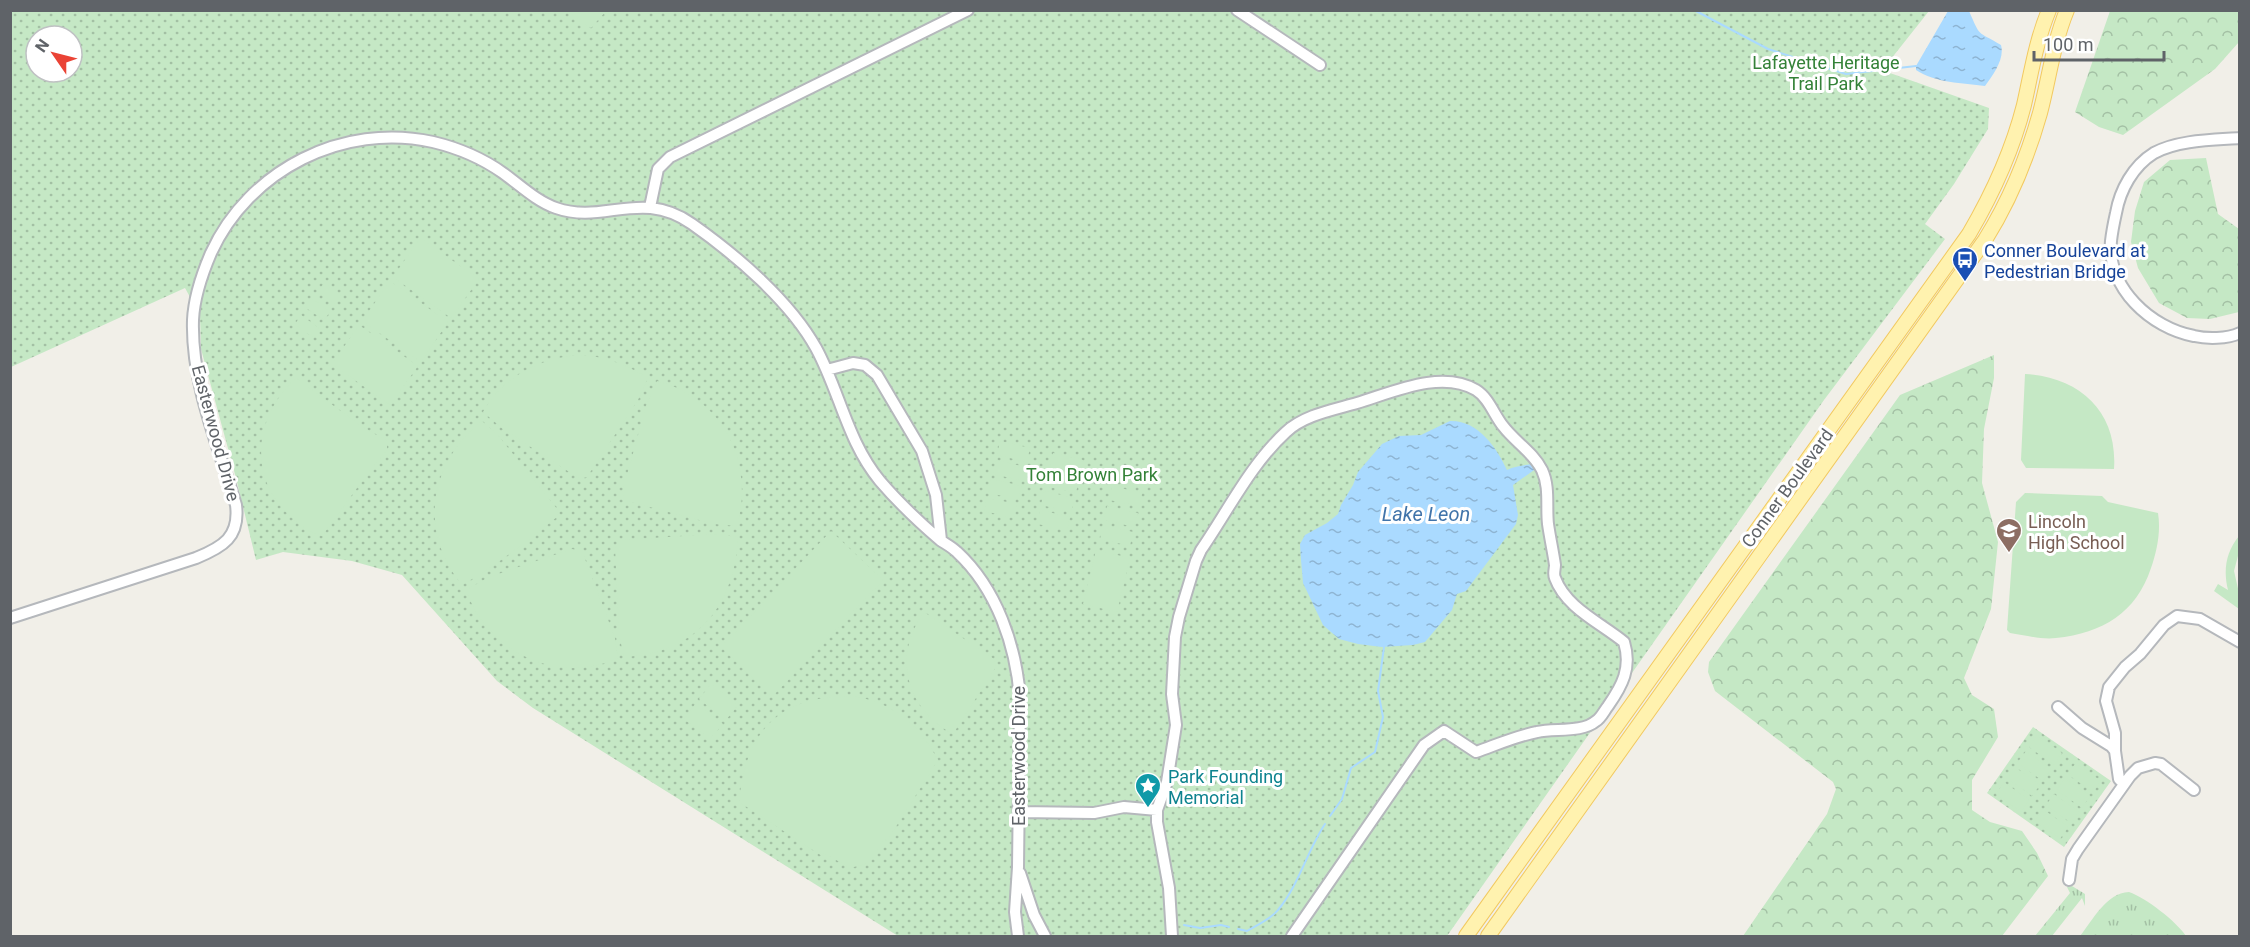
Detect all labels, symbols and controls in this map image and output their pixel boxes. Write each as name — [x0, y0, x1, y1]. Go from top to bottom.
north arrow — [24, 24, 84, 84]
scale bar — [2034, 24, 2164, 62]
text: 100 m — [2043, 34, 2094, 55]
text: N — [31, 36, 53, 56]
park label: Lafayette Heritage Trail Park — [1752, 52, 1900, 94]
place label: Conner Boulevard at Pedestrian Bridge — [1984, 240, 2146, 282]
bus stop icon: Conner Boulevard at Pedestrian Bridge — [1950, 245, 1980, 283]
street label: Easterwood Drive — [188, 363, 244, 503]
street label: Conner Boulevard — [1737, 425, 1837, 551]
park label: Tom Brown Park — [1026, 464, 1159, 485]
water label: Lake Leon — [1382, 502, 1470, 526]
place label: Lincoln High School — [2028, 511, 2125, 553]
school or university icon: Lincoln High School — [1994, 516, 2024, 554]
street label: Easterwood Drive — [1008, 686, 1029, 826]
place label: Park Founding Memorial — [1168, 766, 1283, 808]
place icon: Park Founding Memorial — [1133, 771, 1163, 809]

